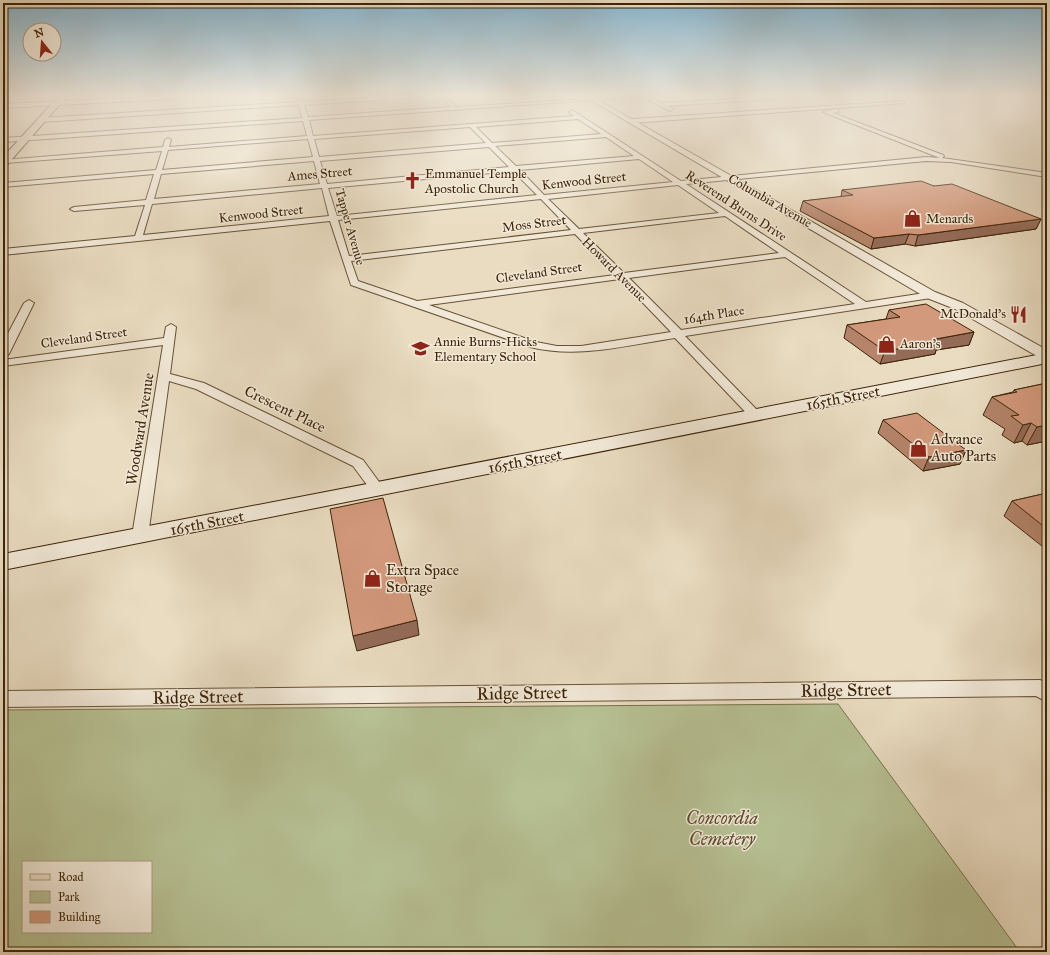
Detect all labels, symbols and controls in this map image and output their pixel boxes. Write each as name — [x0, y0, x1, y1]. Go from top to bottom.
north arrow — [22, 22, 62, 62]
text: N — [33, 25, 46, 40]
street label: Ames Street — [286, 163, 353, 185]
place label: Emmanuel Temple Apostolic Church — [424, 166, 527, 197]
street label: Reverend Burns Drive — [682, 167, 790, 245]
street label: Kenwood Street — [541, 169, 627, 193]
church icon: Emmanuel Temple Apostolic Church — [402, 171, 422, 191]
street label: Columbia Avenue — [725, 171, 815, 232]
street label: Tapper Avenue — [331, 187, 369, 268]
street label: Kenwood Street — [218, 202, 304, 226]
shop icon: Menards — [903, 209, 923, 229]
place label: Menards — [926, 211, 974, 227]
street label: Moss Street — [501, 212, 567, 236]
street label: Howard Avenue — [578, 234, 650, 306]
street label: Cleveland Street — [495, 259, 584, 287]
street label: 164th Place — [683, 302, 746, 328]
restaurant icon: McDonald's — [1009, 304, 1029, 324]
place label: McDonald's — [940, 306, 1006, 322]
street label: Cleveland Street — [40, 324, 129, 352]
place label: Annie Burns-Hicks Elementary School — [433, 334, 537, 365]
shop icon: Aaron's — [877, 334, 897, 354]
place label: Aaron's — [899, 336, 941, 352]
school or university icon: Annie Burns-Hicks Elementary School — [411, 339, 431, 359]
street label: Woodward Avenue — [122, 371, 158, 487]
street label: Crescent Place — [241, 382, 329, 436]
street label: 165th Street — [805, 382, 882, 414]
place label: Advance Auto Parts — [930, 430, 996, 465]
shop icon: Advance Auto Parts — [908, 438, 928, 458]
street label: 165th Street — [487, 445, 564, 477]
street label: 165th Street — [169, 507, 246, 539]
place label: Extra Space Storage — [386, 561, 459, 596]
shop icon: Extra Space Storage — [363, 569, 383, 589]
street label: Ridge Street — [800, 678, 892, 703]
street label: Ridge Street — [476, 681, 568, 706]
street label: Ridge Street — [152, 685, 244, 710]
park label: Concordia Cemetery — [686, 807, 758, 850]
legend — [22, 861, 152, 933]
text: Road — [58, 870, 84, 884]
text: Park — [58, 890, 80, 904]
text: Building — [58, 910, 101, 925]

